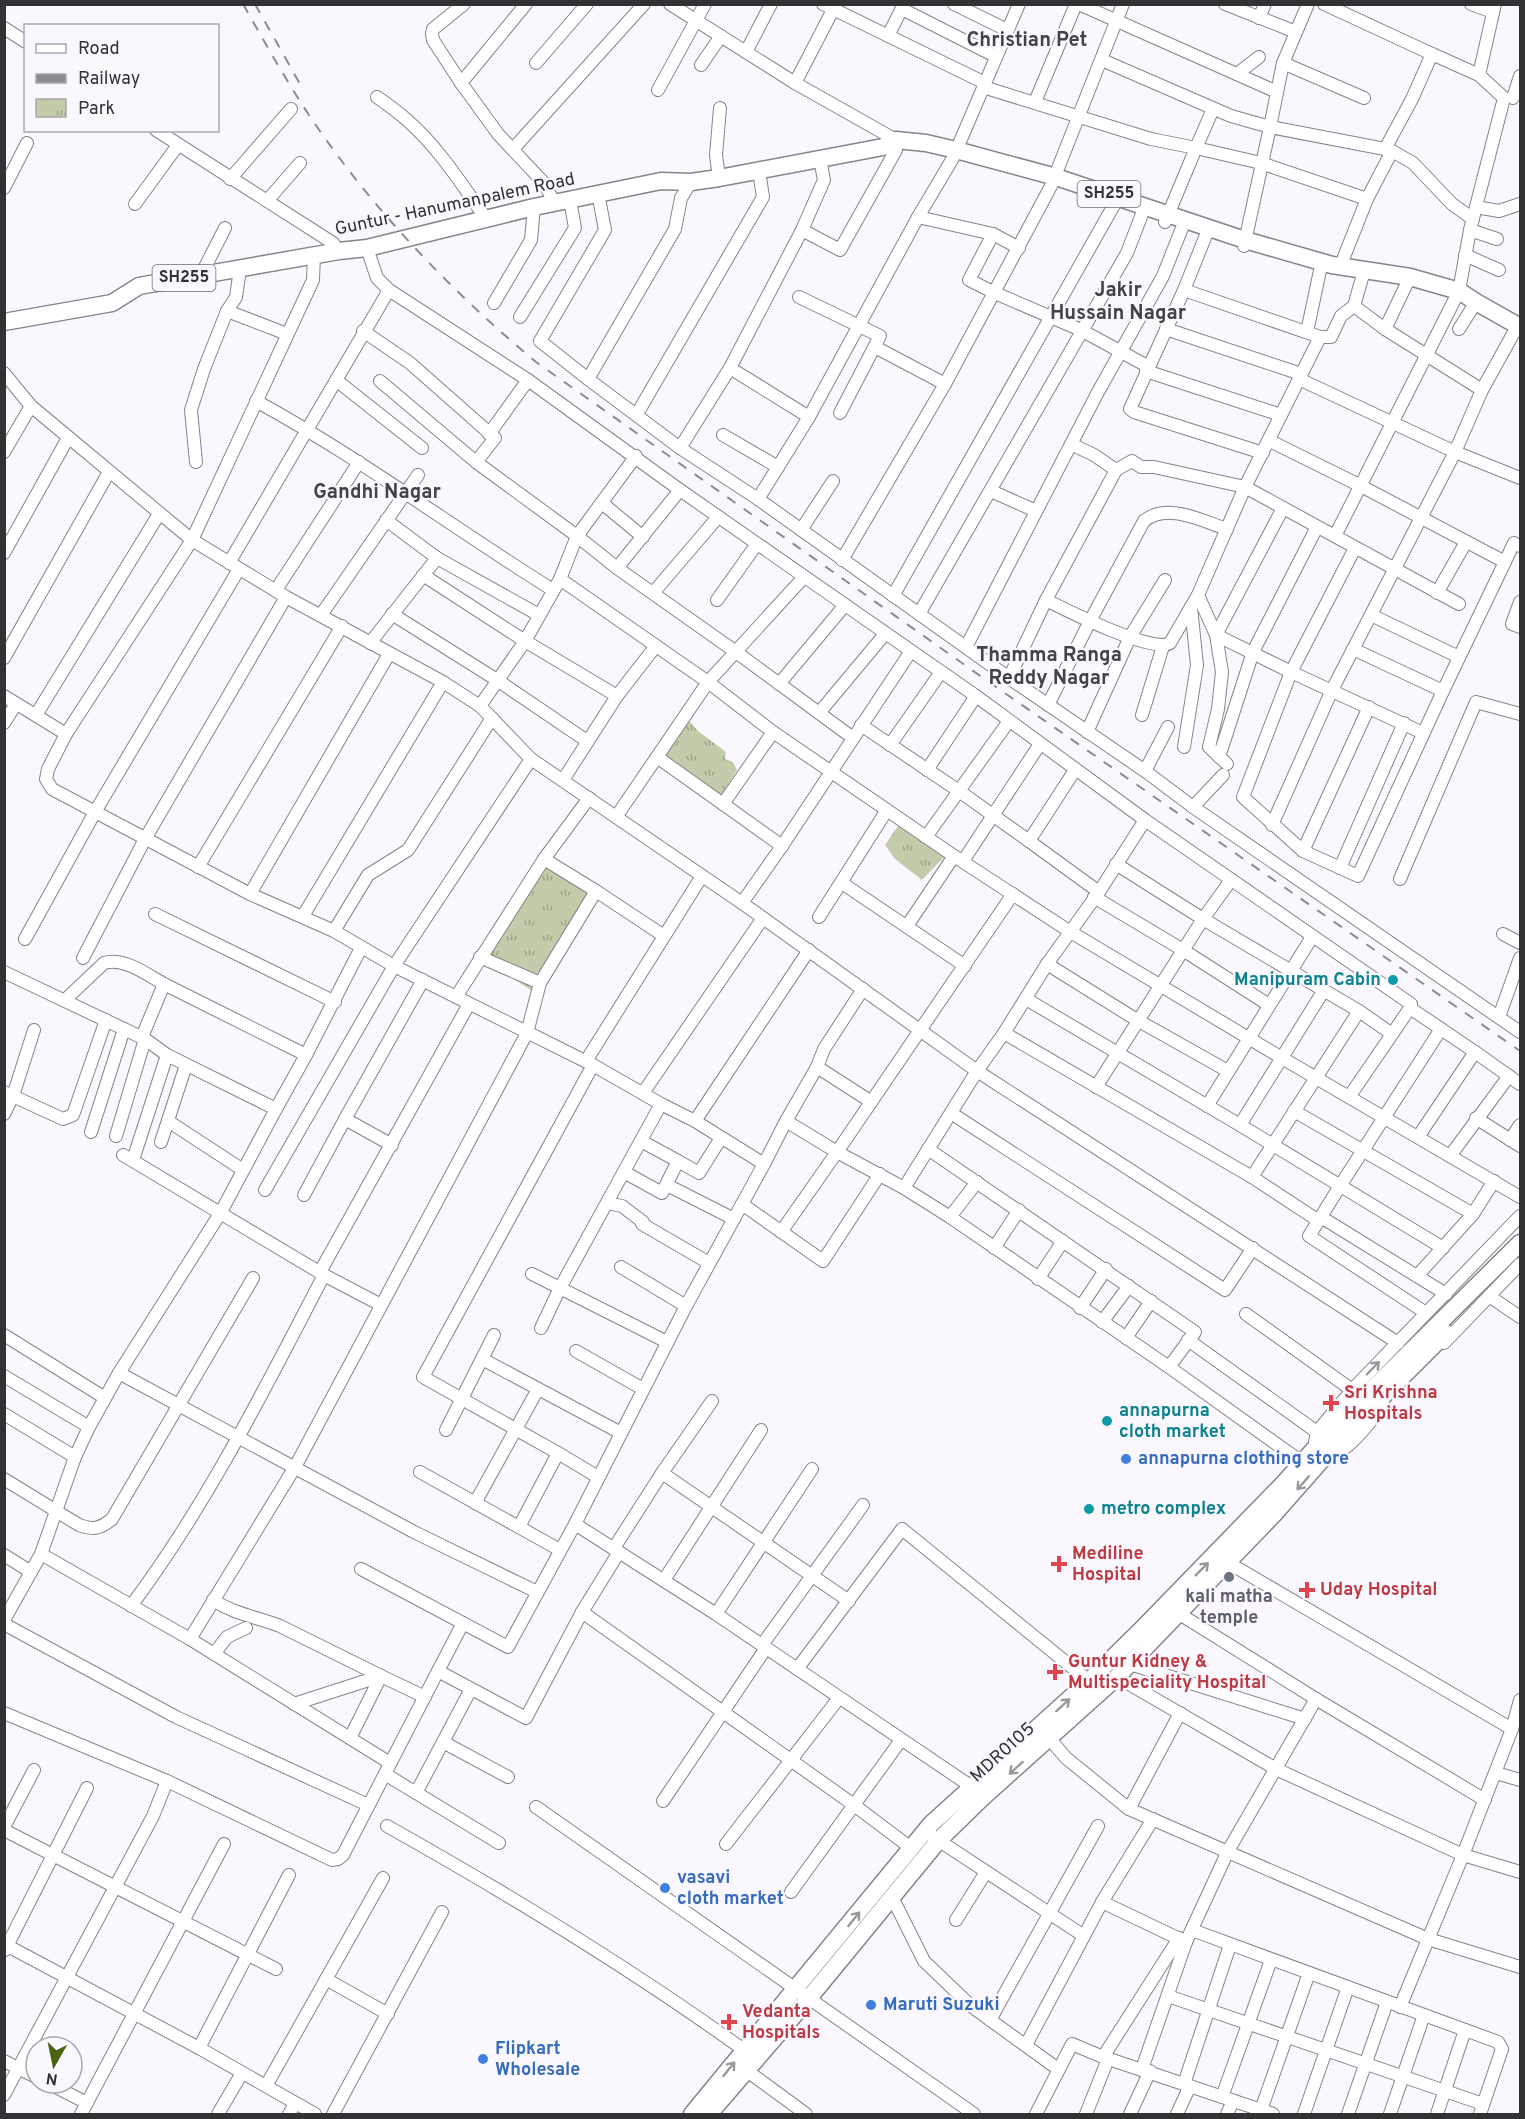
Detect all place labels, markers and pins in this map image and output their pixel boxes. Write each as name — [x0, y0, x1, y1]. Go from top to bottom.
place label: Manipuram Cabin — [1234, 969, 1381, 992]
marker: Manipuram Cabin — [1386, 973, 1400, 987]
place label: Sri Krishna Hospitals — [1344, 1382, 1438, 1426]
marker: Sri Krishna Hospitals — [1322, 1394, 1340, 1412]
place label: annapurna cloth market — [1119, 1400, 1226, 1444]
marker: annapurna cloth market — [1100, 1414, 1114, 1428]
place label: annapurna clothing store — [1138, 1448, 1349, 1471]
marker: annapurna clothing store — [1119, 1452, 1133, 1466]
place label: metro complex — [1101, 1498, 1226, 1521]
marker: metro complex — [1082, 1502, 1096, 1516]
place label: Mediline Hospital — [1072, 1543, 1144, 1587]
marker: Mediline Hospital — [1050, 1555, 1068, 1573]
marker: kali matha temple — [1222, 1570, 1236, 1584]
place label: Uday Hospital — [1320, 1579, 1437, 1602]
marker: Uday Hospital — [1298, 1581, 1316, 1599]
place label: kali matha temple — [1185, 1586, 1273, 1630]
place label: Guntur Kidney & Multispeciality Hospital — [1068, 1651, 1266, 1695]
marker: Guntur Kidney & Multispeciality Hospital — [1046, 1663, 1064, 1681]
place label: vasavi cloth market — [677, 1867, 784, 1911]
marker: vasavi cloth market — [658, 1881, 672, 1895]
place label: Maruti Suzuki — [883, 1994, 1000, 2017]
marker: Maruti Suzuki — [864, 1998, 878, 2012]
place label: Vedanta Hospitals — [742, 2001, 820, 2045]
marker: Vedanta Hospitals — [720, 2013, 738, 2031]
place label: Flipkart Wholesale — [495, 2038, 580, 2082]
marker: Flipkart Wholesale — [476, 2052, 490, 2066]

